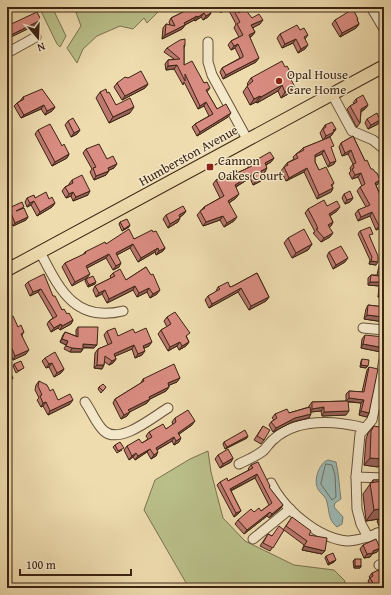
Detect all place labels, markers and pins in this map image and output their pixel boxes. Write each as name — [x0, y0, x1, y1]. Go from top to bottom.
place label: Opal House Care Home — [287, 65, 348, 99]
marker: Opal House Care Home — [274, 76, 284, 86]
place label: Cannon Oakes Court — [218, 151, 284, 185]
marker: Cannon Oakes Court — [205, 162, 215, 172]

